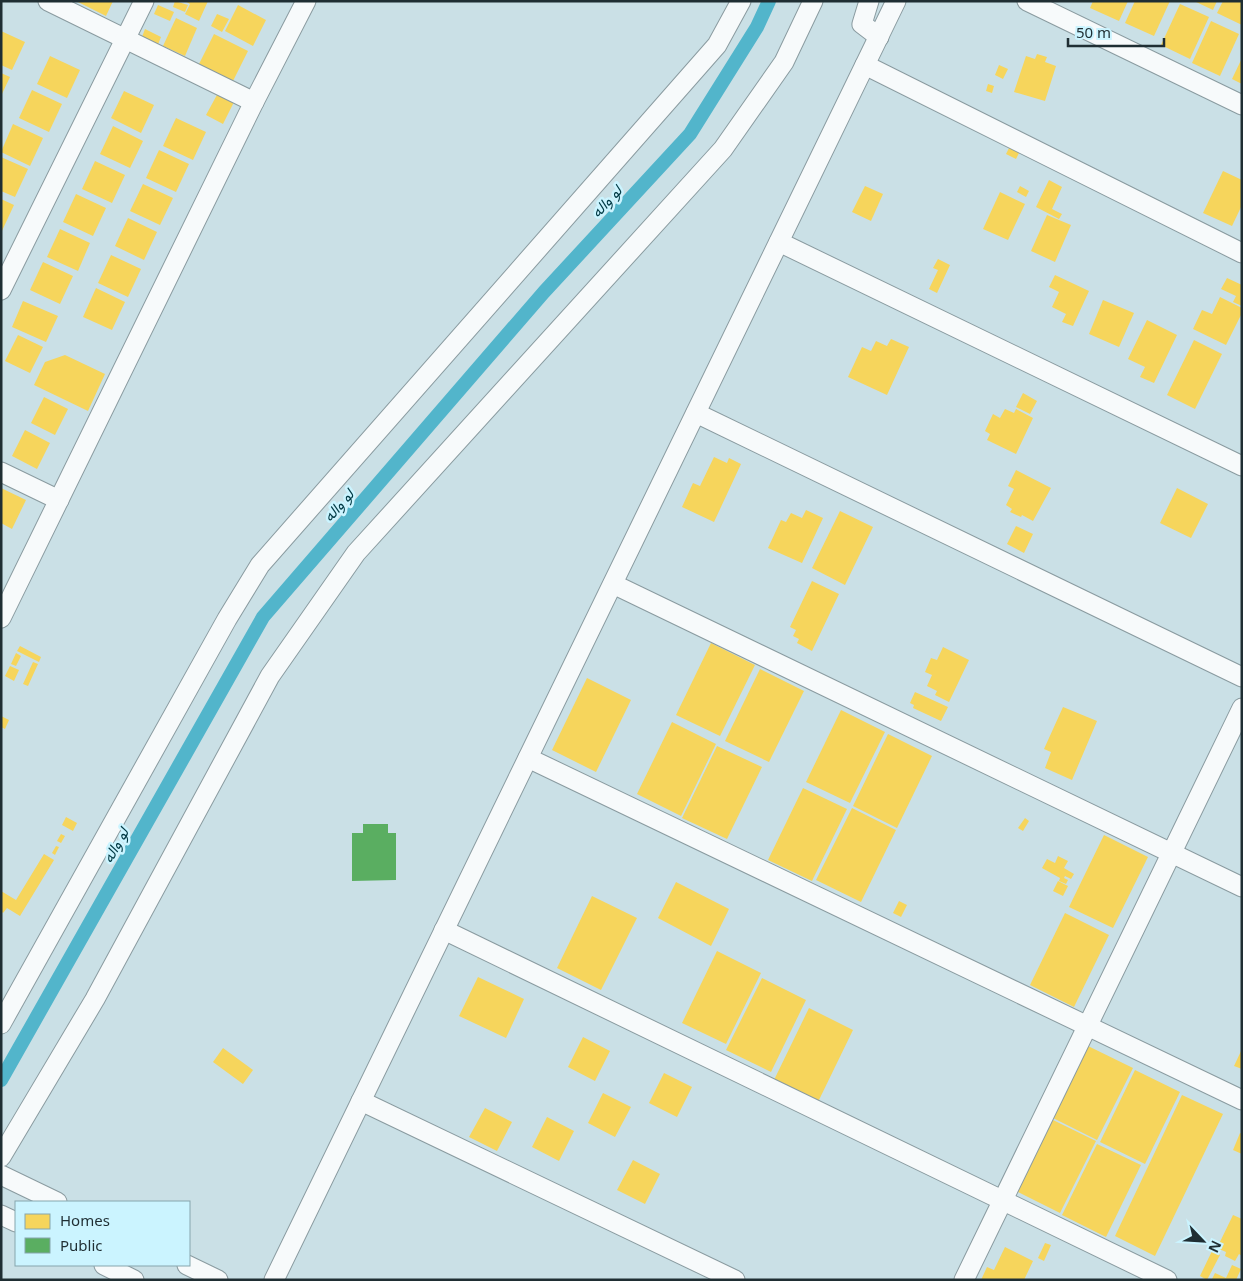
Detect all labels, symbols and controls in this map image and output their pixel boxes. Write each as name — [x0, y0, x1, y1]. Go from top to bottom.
scale bar — [1068, 15, 1164, 47]
text: 50 m — [1076, 22, 1111, 42]
water label: لو واله — [586, 179, 627, 221]
water label: لو واله — [318, 483, 359, 526]
water label: لو واله — [97, 822, 134, 866]
legend — [15, 1201, 190, 1266]
text: Homes — [60, 1210, 110, 1230]
north arrow — [1178, 1216, 1228, 1266]
text: Public — [60, 1235, 103, 1255]
text: N — [1204, 1238, 1226, 1256]

